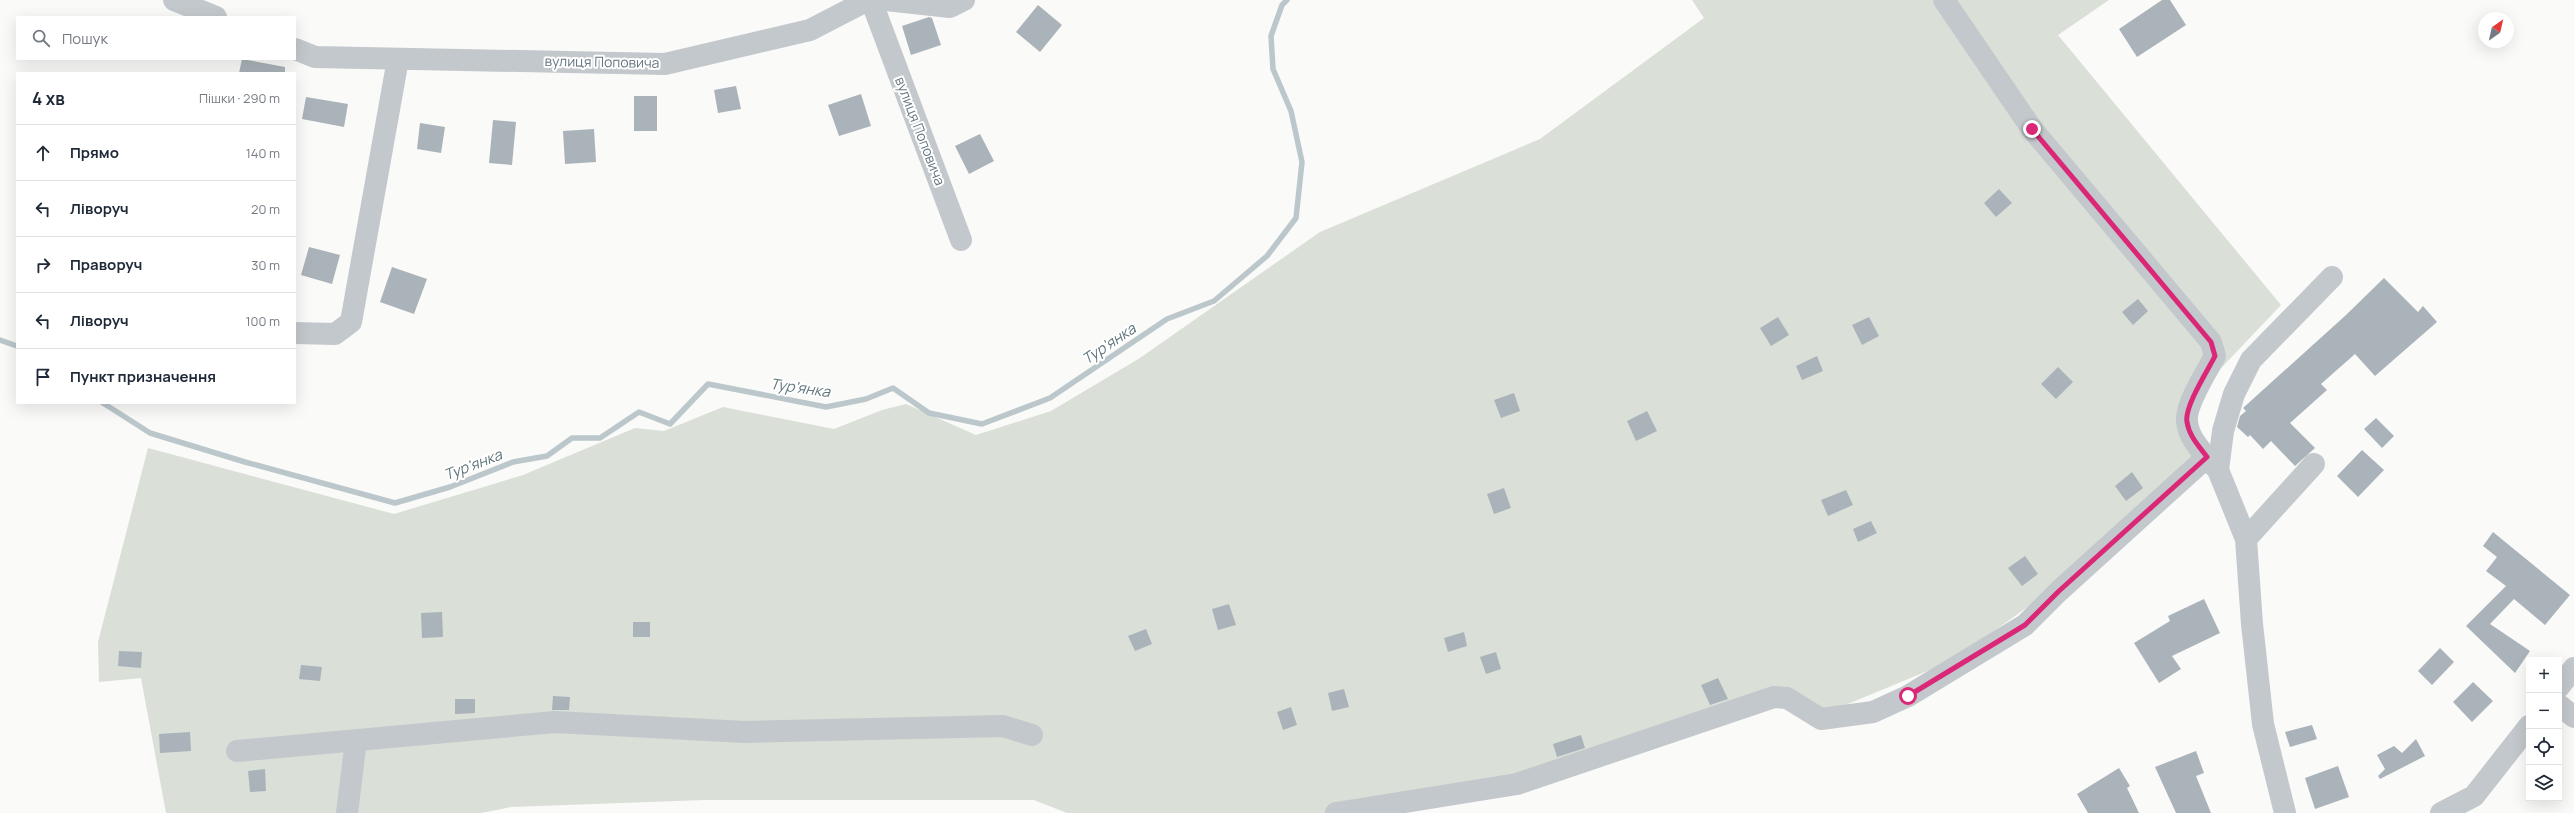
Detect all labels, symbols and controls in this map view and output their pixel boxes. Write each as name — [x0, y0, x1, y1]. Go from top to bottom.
north arrow — [2478, 12, 2514, 48]
search box — [16, 16, 296, 60]
icon: search — [30, 27, 52, 49]
text: Пошук — [62, 28, 108, 49]
street label: вулиця Поповича — [544, 51, 660, 72]
street label: вулиця Поповича — [891, 74, 950, 188]
text: 4 хв — [32, 87, 65, 110]
text: Пішки · 290 m — [199, 89, 280, 107]
route end — [2023, 120, 2041, 138]
icon: ahead — [32, 142, 54, 164]
text: Прямо — [70, 142, 119, 163]
text: 140 m — [246, 144, 280, 162]
icon: left — [32, 198, 54, 220]
text: Ліворуч — [70, 198, 129, 219]
text: 20 m — [251, 200, 280, 218]
icon: right — [32, 254, 54, 276]
text: Праворуч — [70, 254, 142, 275]
text: 30 m — [251, 256, 280, 274]
icon: left — [32, 310, 54, 332]
text: Ліворуч — [70, 310, 129, 331]
text: 100 m — [245, 312, 280, 330]
water label: Тур'янка — [1078, 318, 1140, 369]
icon: arrive — [32, 366, 54, 388]
text: Пункт призначення — [70, 366, 216, 387]
water label: Тур'янка — [769, 373, 832, 402]
water label: Тур'янка — [441, 444, 505, 485]
map controls — [2526, 657, 2562, 801]
button: + — [2526, 657, 2562, 693]
route start — [1899, 687, 1917, 705]
button: − — [2526, 693, 2562, 729]
button: locate — [2526, 729, 2562, 765]
button: layers — [2526, 765, 2562, 801]

